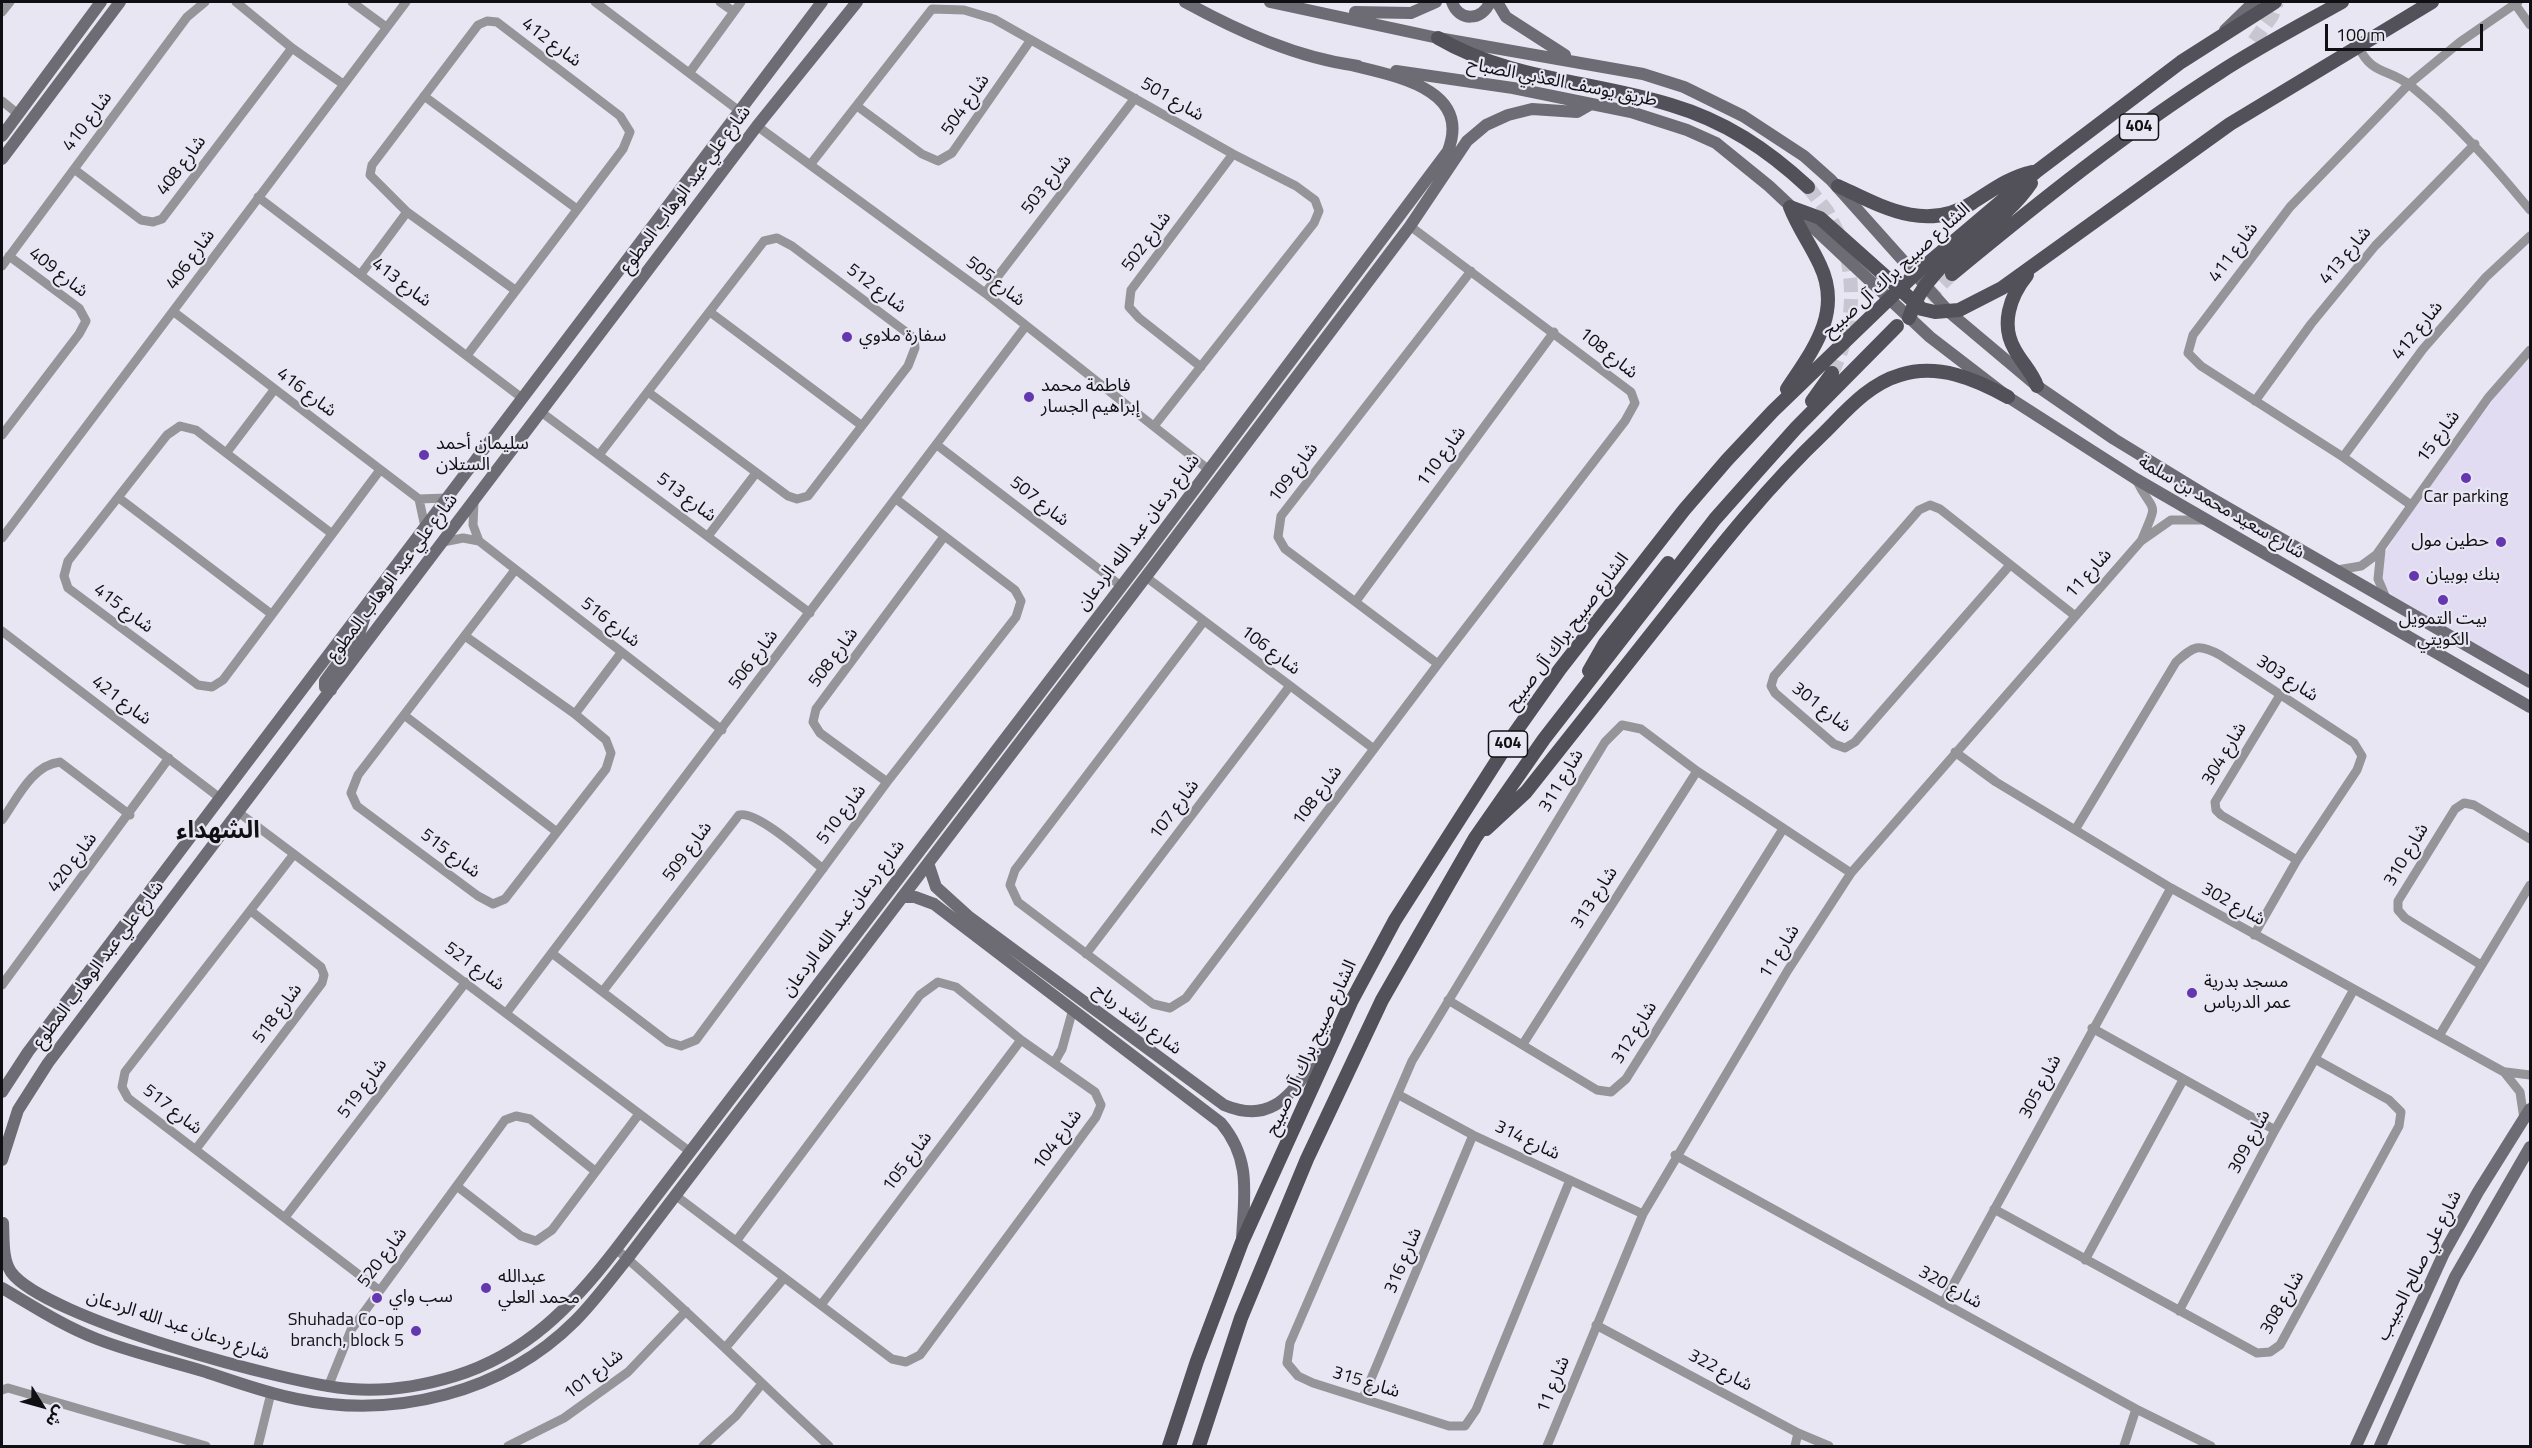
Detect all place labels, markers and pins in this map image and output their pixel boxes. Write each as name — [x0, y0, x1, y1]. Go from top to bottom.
place label: سفارة ملاوي — [859, 326, 946, 348]
marker: سفارة ملاوي — [840, 330, 854, 344]
place label: فاطمة محمد إبراهيم الجسار — [1041, 376, 1140, 418]
marker: فاطمة محمد إبراهيم الجسار — [1022, 390, 1036, 404]
place label: سليمان أحمد الستلان — [436, 434, 529, 476]
marker: سليمان أحمد الستلان — [417, 448, 431, 462]
marker: Car parking — [2459, 471, 2473, 485]
place label: Car parking — [2423, 487, 2509, 509]
place label: حطين مول — [2411, 531, 2489, 553]
marker: حطين مول — [2494, 535, 2508, 549]
place label: بنك بوبيان — [2426, 565, 2500, 587]
marker: بنك بوبيان — [2407, 569, 2421, 583]
marker: بيت التمويل الكويتي — [2436, 593, 2450, 607]
place label: بيت التمويل الكويتي — [2399, 609, 2487, 652]
place label: مسجد بدرية عمر الدرباس — [2204, 972, 2291, 1014]
marker: مسجد بدرية عمر الدرباس — [2185, 986, 2199, 1000]
place label: عبدالله محمد العلي — [498, 1267, 580, 1310]
marker: عبدالله محمد العلي — [479, 1281, 493, 1295]
place label: سب واي — [389, 1287, 453, 1309]
marker: سب واي — [370, 1291, 384, 1305]
place label: Shuhada Co-op branch, block 5 — [288, 1310, 404, 1352]
marker: Shuhada Co-op branch, block 5 — [409, 1324, 423, 1338]

